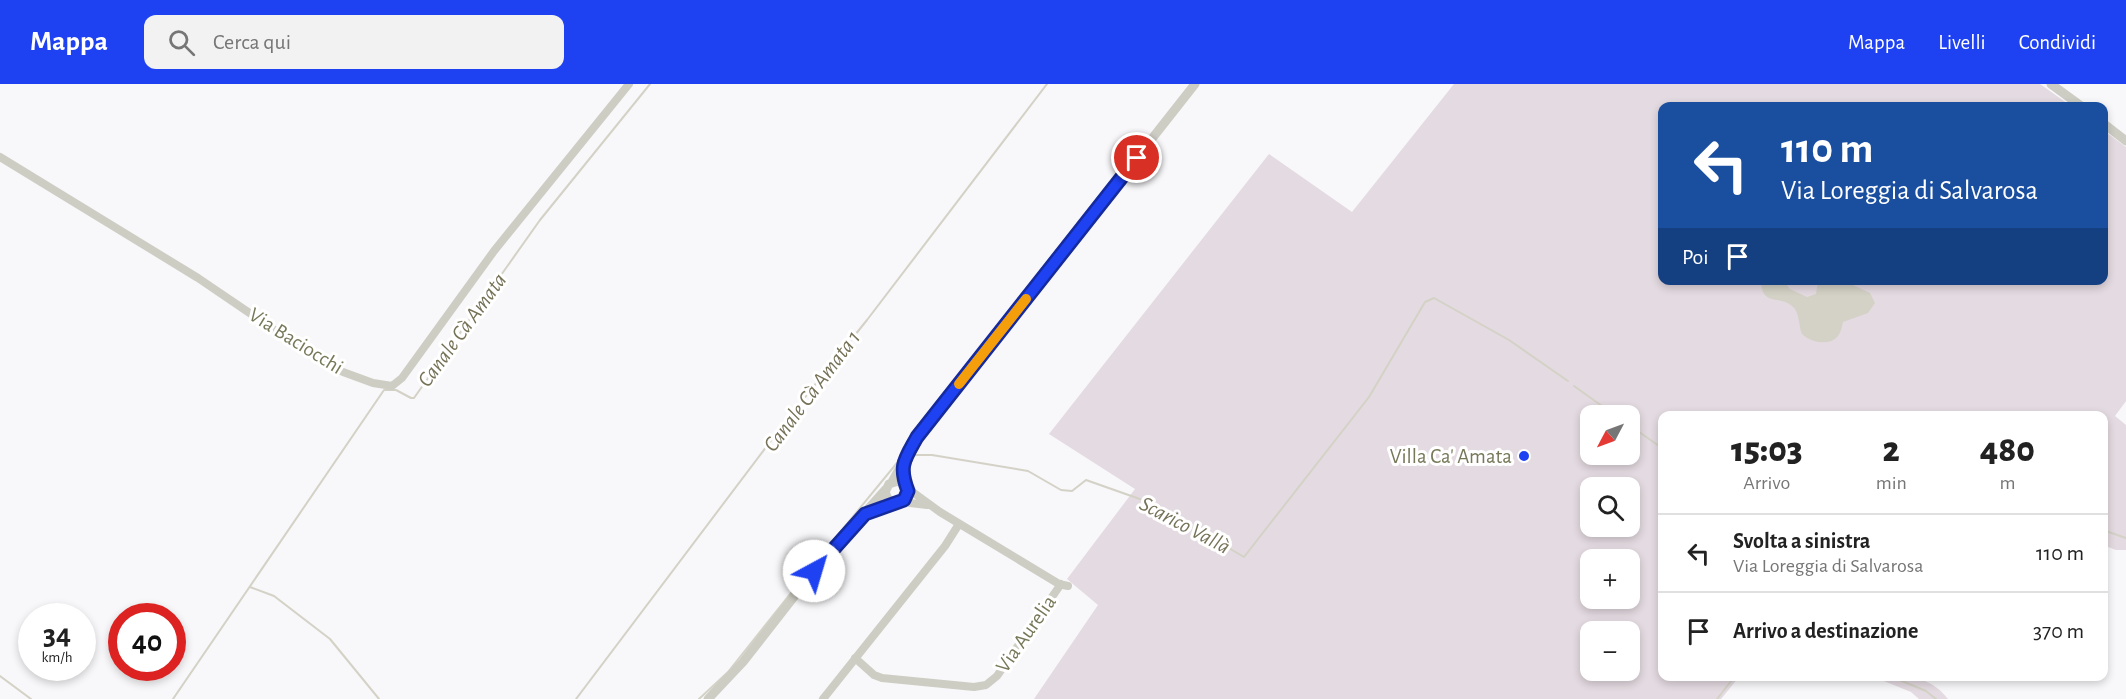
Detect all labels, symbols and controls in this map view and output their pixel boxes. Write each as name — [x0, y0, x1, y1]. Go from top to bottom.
search box — [144, 15, 564, 69]
icon: search — [165, 26, 198, 59]
text: Mappa — [30, 28, 108, 56]
text: Cerca qui — [213, 31, 291, 53]
text: Mappa — [1848, 32, 1905, 53]
text: Livelli — [1938, 32, 1986, 53]
text: Condividi — [2019, 32, 2096, 53]
icon: left — [1682, 126, 1760, 204]
text: 110 m — [1781, 128, 1873, 170]
pin — [1111, 132, 1162, 183]
icon: arrive — [1120, 141, 1153, 174]
text: Via Loreggia di Salvarosa — [1781, 177, 2038, 204]
icon: arrive — [1721, 240, 1754, 273]
text: Poi — [1682, 246, 1709, 268]
water label: Canale Cà Amata — [414, 269, 510, 391]
street label: Via Baciocchi — [245, 304, 347, 378]
water label: Canale Cà Amata 1 — [759, 326, 865, 456]
north arrow — [1580, 405, 1640, 465]
map controls — [1580, 405, 1640, 681]
text: 15:03 — [1731, 432, 1803, 468]
text: 2 — [1883, 432, 1900, 468]
text: 480 — [1980, 432, 2035, 468]
place label: Villa Ca' Amata — [1390, 446, 1512, 467]
marker: Villa Ca' Amata — [1517, 449, 1531, 463]
text: Arrivo — [1743, 473, 1790, 493]
text: min — [1876, 473, 1907, 493]
text: m — [1999, 473, 2015, 493]
button: search — [1580, 477, 1640, 537]
water label: Scarico Vallà — [1136, 492, 1234, 558]
text: Svolta a sinistra — [1733, 530, 1870, 552]
icon: left — [1682, 537, 1715, 570]
position arrow — [782, 539, 846, 603]
text: 110 m — [2036, 542, 2084, 564]
button: + — [1580, 549, 1640, 609]
text: Via Loreggia di Salvarosa — [1733, 556, 1923, 576]
street label: Via Aurelia — [992, 591, 1060, 676]
speed limit sign: 40 — [108, 603, 186, 681]
icon: arrive — [1682, 615, 1715, 648]
text: 34 — [43, 620, 71, 650]
text: Arrivo a destinazione — [1733, 620, 1918, 642]
text: 370 m — [2033, 620, 2084, 642]
button: − — [1580, 621, 1640, 681]
text: km/h — [42, 650, 72, 665]

